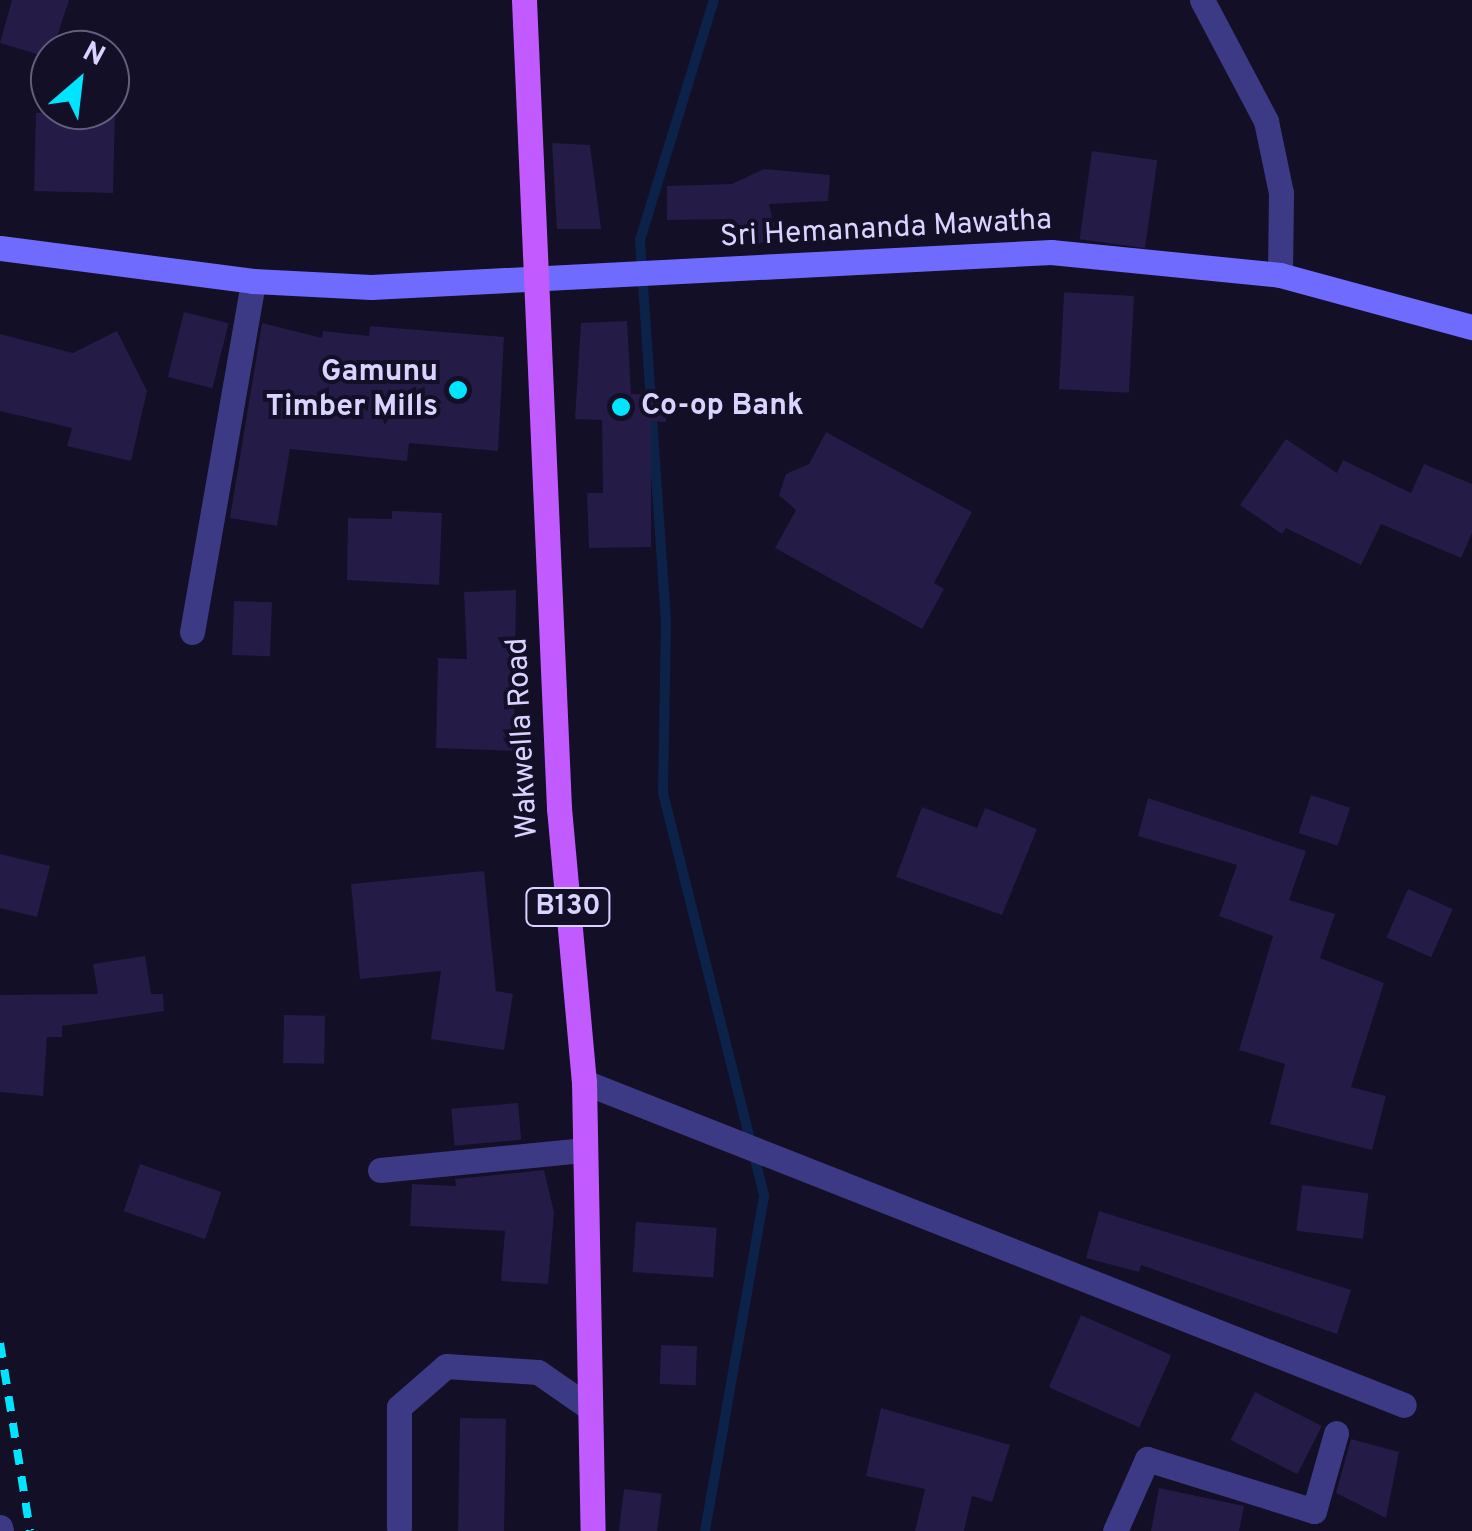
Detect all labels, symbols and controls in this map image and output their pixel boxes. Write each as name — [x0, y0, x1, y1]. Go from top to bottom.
north arrow — [30, 30, 130, 130]
text: N — [76, 35, 110, 76]
street label: Sri Hemananda Mawatha — [719, 203, 1053, 257]
place label: Gamunu Timber Mills — [266, 355, 438, 426]
marker: Gamunu Timber Mills — [447, 379, 469, 401]
place label: Co-op Bank — [641, 389, 804, 425]
marker: Co-op Bank — [610, 396, 632, 418]
street label: Wakwella Road — [501, 637, 547, 839]
road number: B130 — [523, 884, 613, 930]

